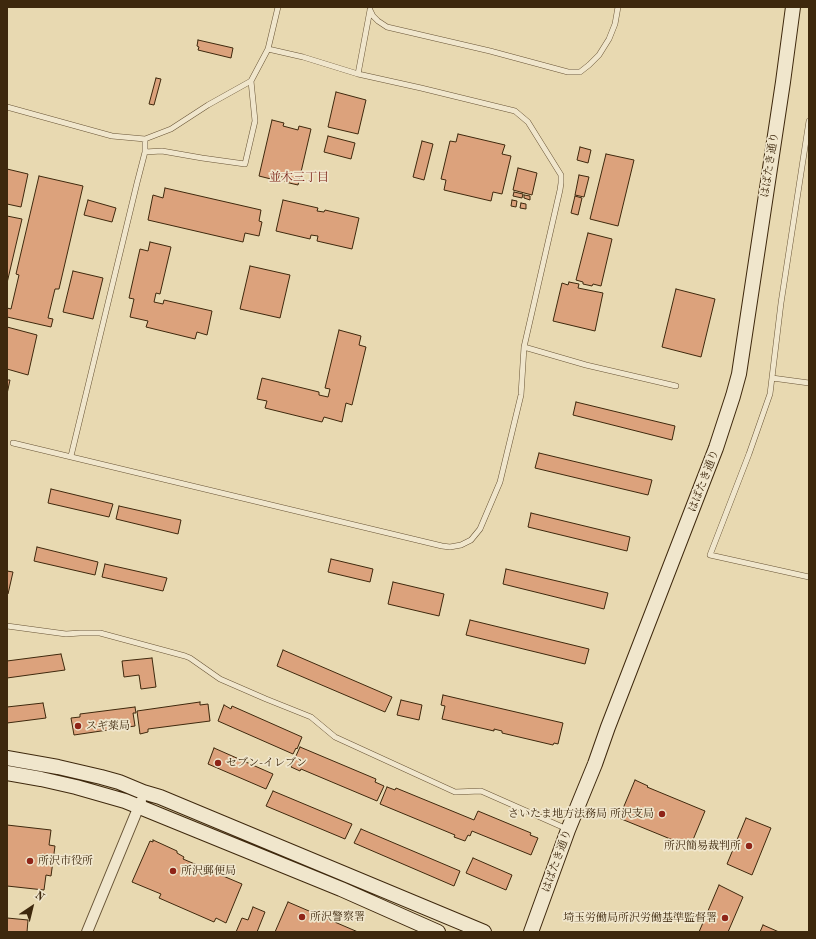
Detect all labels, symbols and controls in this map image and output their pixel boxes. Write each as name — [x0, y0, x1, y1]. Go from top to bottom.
street label: はばたき通り — [758, 131, 782, 199]
district label: 並木三丁目 — [269, 171, 329, 185]
street label: はばたき通り — [686, 448, 722, 514]
place label: スギ薬局 — [86, 719, 130, 733]
marker: スギ薬局 — [73, 721, 83, 731]
place label: セブン-イレブン — [226, 756, 307, 770]
marker: セブン-イレブン — [213, 758, 223, 768]
place label: さいたま地方法務局 所沢支局 — [508, 807, 654, 821]
marker: さいたま地方法務局 所沢支局 — [657, 809, 667, 819]
street label: はばたき通り — [540, 828, 574, 894]
place label: 所沢簡易裁判所 — [664, 839, 741, 853]
marker: 所沢簡易裁判所 — [744, 841, 754, 851]
place label: 所沢市役所 — [38, 854, 93, 868]
marker: 所沢市役所 — [25, 856, 35, 866]
place label: 所沢郵便局 — [181, 864, 236, 878]
marker: 所沢郵便局 — [168, 866, 178, 876]
north arrow — [12, 887, 52, 927]
text: N — [33, 890, 46, 904]
place label: 所沢警察署 — [310, 910, 365, 924]
place label: 埼玉労働局所沢労働基準監督署 — [563, 911, 717, 925]
marker: 所沢警察署 — [297, 912, 307, 922]
marker: 埼玉労働局所沢労働基準監督署 — [720, 913, 730, 923]

